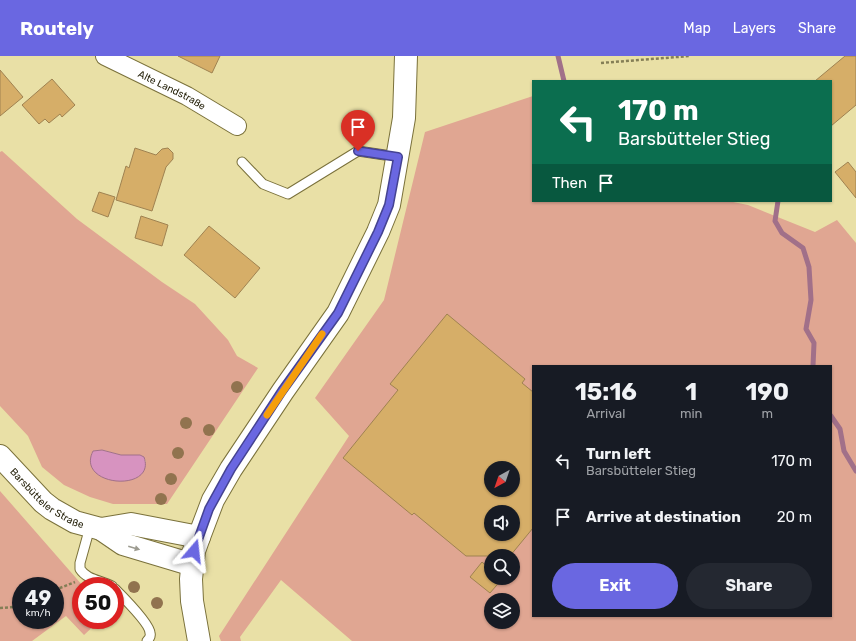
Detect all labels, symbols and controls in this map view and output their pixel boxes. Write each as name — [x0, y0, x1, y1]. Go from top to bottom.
text: Routely — [20, 17, 94, 40]
text: Map — [684, 20, 711, 37]
text: Layers — [733, 20, 776, 37]
text: Share — [798, 20, 836, 37]
street label: Alte Landstraße — [136, 68, 208, 113]
text: 170 m — [618, 94, 699, 127]
icon: left — [552, 96, 604, 148]
pin — [341, 110, 375, 151]
icon: arrive — [347, 116, 369, 138]
text: Barsbütteler Stieg — [618, 128, 770, 150]
icon: arrive — [595, 172, 617, 194]
text: Then — [552, 174, 587, 192]
text: 15:16 — [575, 378, 637, 406]
text: 1 — [685, 378, 697, 406]
text: 190 — [745, 378, 789, 406]
text: Arrival — [586, 406, 625, 421]
text: min — [680, 406, 702, 421]
text: m — [761, 406, 773, 421]
text: Turn left — [586, 445, 651, 463]
icon: left — [552, 450, 574, 472]
text: 170 m — [771, 452, 812, 470]
north arrow — [484, 461, 520, 497]
map controls — [484, 461, 520, 629]
text: Barsbütteler Stieg — [586, 463, 696, 478]
street label: Barsbütteler Straße — [7, 466, 85, 531]
button: sound — [484, 505, 520, 541]
icon: arrive — [552, 506, 574, 528]
text: Arrive at destination — [586, 508, 741, 526]
text: 20 m — [777, 508, 812, 526]
position arrow — [173, 530, 215, 572]
one-way arrow — [129, 545, 141, 551]
button: search — [484, 549, 520, 585]
button: Exit — [552, 563, 678, 609]
button: Share — [686, 563, 812, 609]
speed limit sign: 50 — [72, 577, 124, 629]
text: 49 — [25, 586, 51, 610]
button: layers — [484, 593, 520, 629]
text: km/h — [26, 607, 50, 619]

